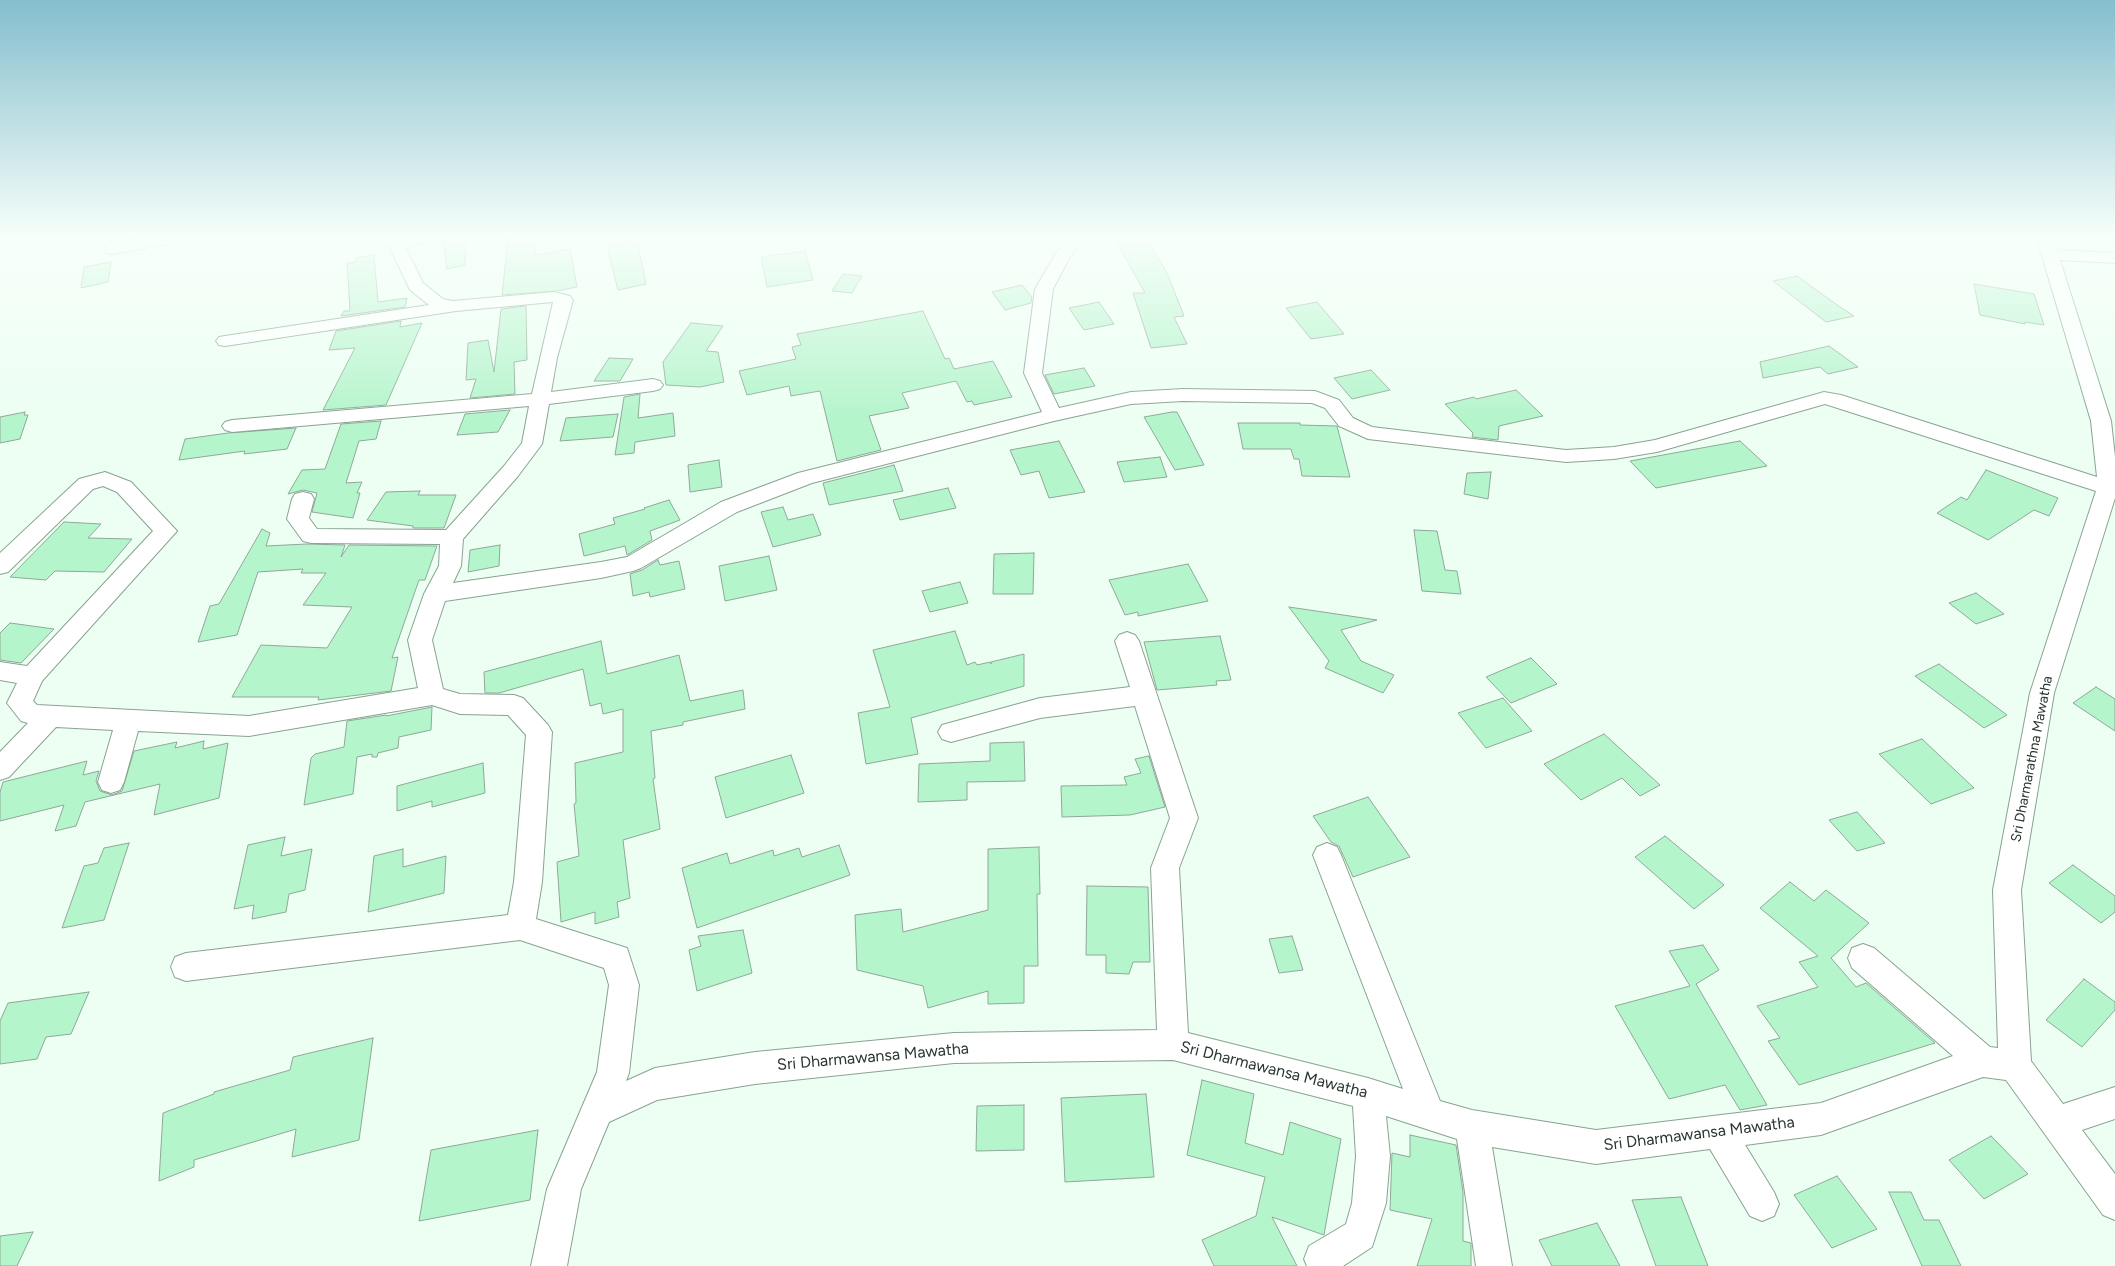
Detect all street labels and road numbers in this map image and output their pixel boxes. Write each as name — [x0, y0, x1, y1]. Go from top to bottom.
street label: Sri Dharmarathna Mawatha — [2008, 675, 2056, 843]
street label: Sri Dharmawansa Mawatha — [1178, 1037, 1370, 1103]
street label: Sri Dharmawansa Mawatha — [776, 1039, 970, 1075]
street label: Sri Dharmawansa Mawatha — [1602, 1113, 1796, 1155]

